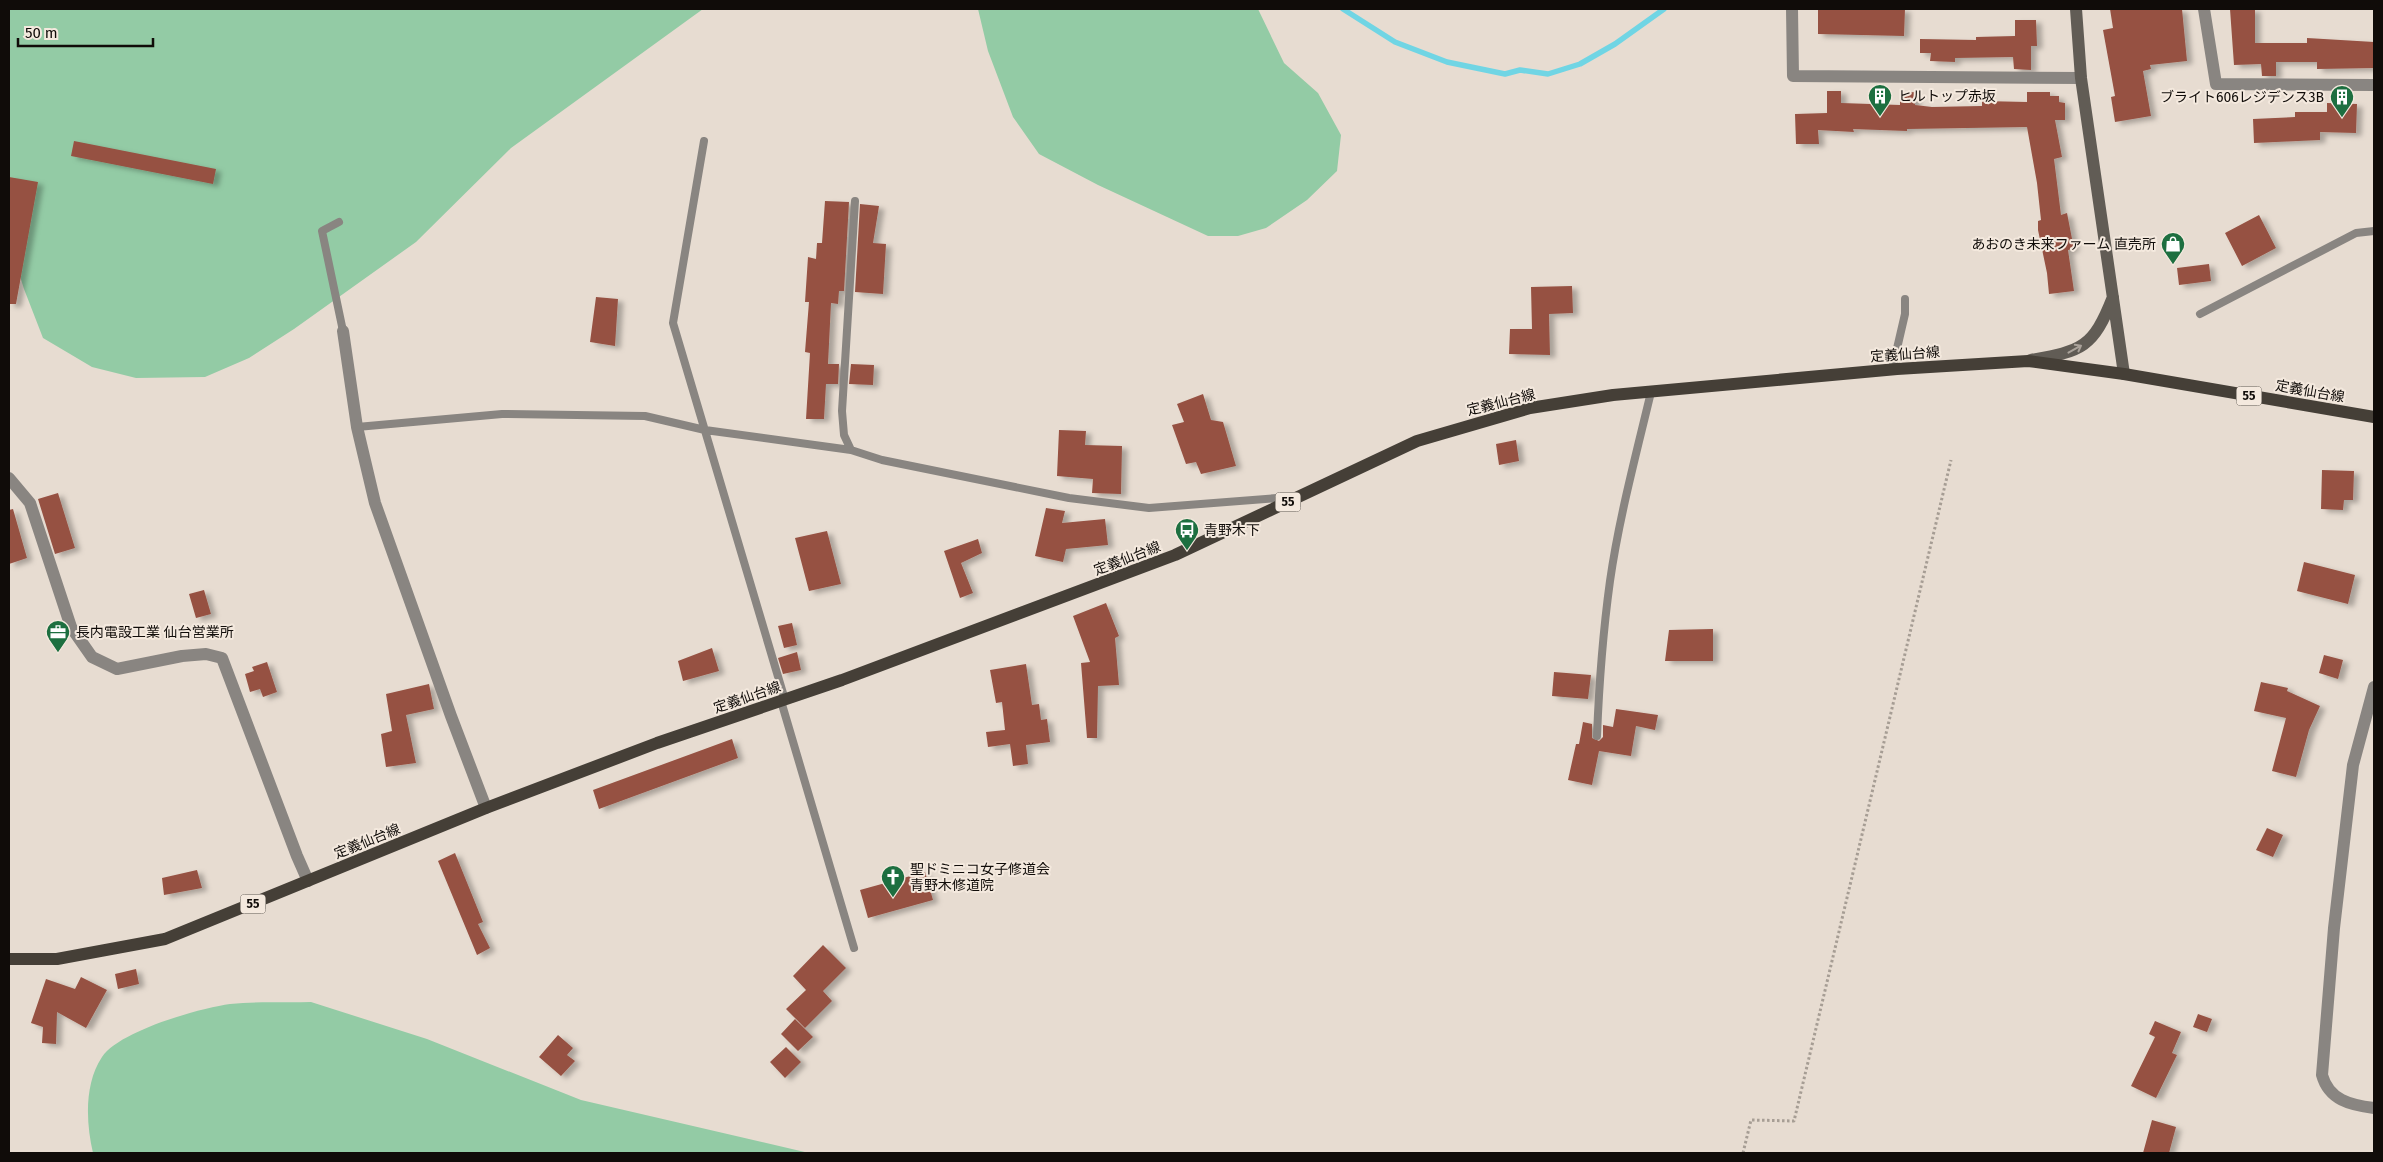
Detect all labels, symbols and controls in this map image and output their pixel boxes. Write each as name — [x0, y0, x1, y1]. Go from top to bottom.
scale bar — [18, 15, 152, 47]
text: 50 m — [25, 24, 58, 42]
building icon: ヒルトップ赤坂 — [1867, 83, 1893, 117]
building icon: ブライト606レジデンス3B — [2329, 84, 2355, 118]
place label: ヒルトップ赤坂 — [1898, 88, 1996, 105]
place label: ブライト606レジデンス3B — [2160, 89, 2324, 106]
shop icon: あおのき未来ファーム 直売所 — [2160, 231, 2186, 265]
place label: あおのき未来ファーム 直売所 — [1971, 236, 2156, 253]
street label: 定義仙台線 — [1870, 344, 1941, 365]
one-way arrow — [2068, 344, 2083, 354]
street label: 定義仙台線 — [2274, 377, 2346, 406]
street label: 定義仙台線 — [1465, 386, 1537, 419]
road number: 55 — [2236, 386, 2262, 406]
road number: 55 — [1276, 492, 1300, 512]
bus stop icon: 青野木下 — [1174, 517, 1200, 551]
place label: 青野木下 — [1204, 522, 1260, 539]
street label: 定義仙台線 — [1091, 538, 1163, 579]
office icon: 長内電設工業 仙台営業所 — [45, 619, 71, 653]
place label: 長内電設工業 仙台営業所 — [76, 624, 234, 641]
street label: 定義仙台線 — [711, 678, 783, 717]
street label: 定義仙台線 — [332, 820, 403, 862]
place label: 聖ドミニコ女子修道会 青野木修道院 — [910, 861, 1050, 894]
church icon: 聖ドミニコ女子修道会 青野木修道院 — [880, 864, 906, 898]
road number: 55 — [240, 894, 266, 914]

